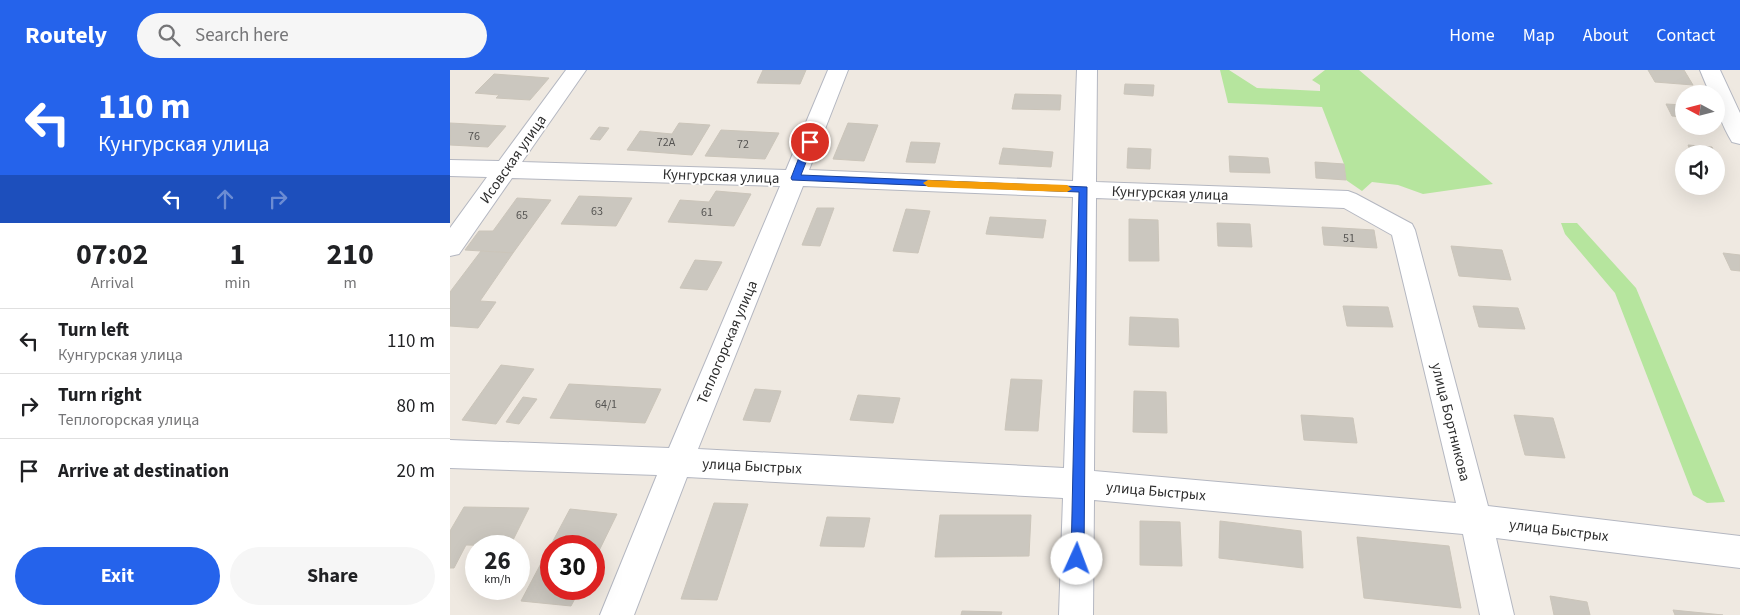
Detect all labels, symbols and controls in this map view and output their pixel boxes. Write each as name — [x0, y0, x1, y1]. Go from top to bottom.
search box — [137, 13, 487, 58]
text: Routely — [25, 18, 107, 53]
icon: search — [155, 21, 183, 49]
text: Search here — [195, 22, 289, 49]
text: Home — [1449, 23, 1495, 48]
text: Map — [1523, 23, 1555, 48]
text: About — [1583, 23, 1628, 48]
text: Contact — [1656, 23, 1715, 48]
text: 110 m — [98, 82, 190, 132]
north arrow — [1675, 85, 1725, 135]
map controls — [1675, 85, 1725, 195]
icon: left — [15, 90, 80, 155]
street label: Исовская улица — [475, 111, 552, 208]
pin — [789, 121, 831, 163]
text: Кунгурская улица — [98, 128, 270, 160]
house number: 76 — [468, 128, 480, 145]
icon: arrive — [796, 128, 824, 156]
house number: 72А — [657, 134, 676, 151]
house number: 72 — [737, 136, 749, 153]
button: sound — [1675, 145, 1725, 195]
street label: Кунгурская улица — [662, 164, 780, 189]
street label: Кунгурская улица — [1111, 181, 1229, 206]
icon: left — [158, 185, 186, 213]
icon: ahead — [211, 185, 239, 213]
icon: right — [264, 185, 292, 213]
house number: 63 — [591, 203, 603, 220]
house number: 61 — [701, 204, 713, 221]
house number: 65 — [516, 207, 528, 224]
house number: 51 — [1343, 230, 1355, 247]
text: 07:02 — [76, 233, 148, 276]
text: 1 — [229, 233, 245, 276]
text: 210 — [326, 233, 374, 276]
text: Arrival — [91, 272, 134, 294]
text: min — [224, 272, 250, 294]
text: m — [344, 272, 357, 294]
street label: Теплогорская улица — [692, 277, 763, 407]
text: Turn left — [58, 317, 129, 344]
icon: left — [15, 327, 43, 355]
text: 110 m — [387, 328, 435, 355]
text: Кунгурская улица — [58, 344, 183, 366]
street label: улица Бортникова — [1426, 361, 1475, 484]
text: Turn right — [58, 382, 142, 409]
icon: right — [15, 392, 43, 420]
text: 80 m — [397, 393, 435, 420]
house number: 64/1 — [595, 396, 617, 413]
text: Теплогорская улица — [58, 409, 199, 431]
street label: улица Быстрых — [702, 453, 803, 480]
icon: arrive — [15, 457, 43, 485]
text: Arrive at destination — [58, 458, 229, 485]
text: 20 m — [397, 458, 435, 485]
street label: улица Быстрых — [1105, 477, 1207, 506]
street label: улица Быстрых — [1508, 514, 1610, 547]
position arrow — [1050, 532, 1102, 584]
speed limit sign: 30 — [540, 535, 605, 600]
text: 26 — [484, 543, 511, 579]
button: Exit — [15, 547, 220, 605]
button: Share — [230, 547, 435, 605]
text: km/h — [484, 571, 511, 588]

